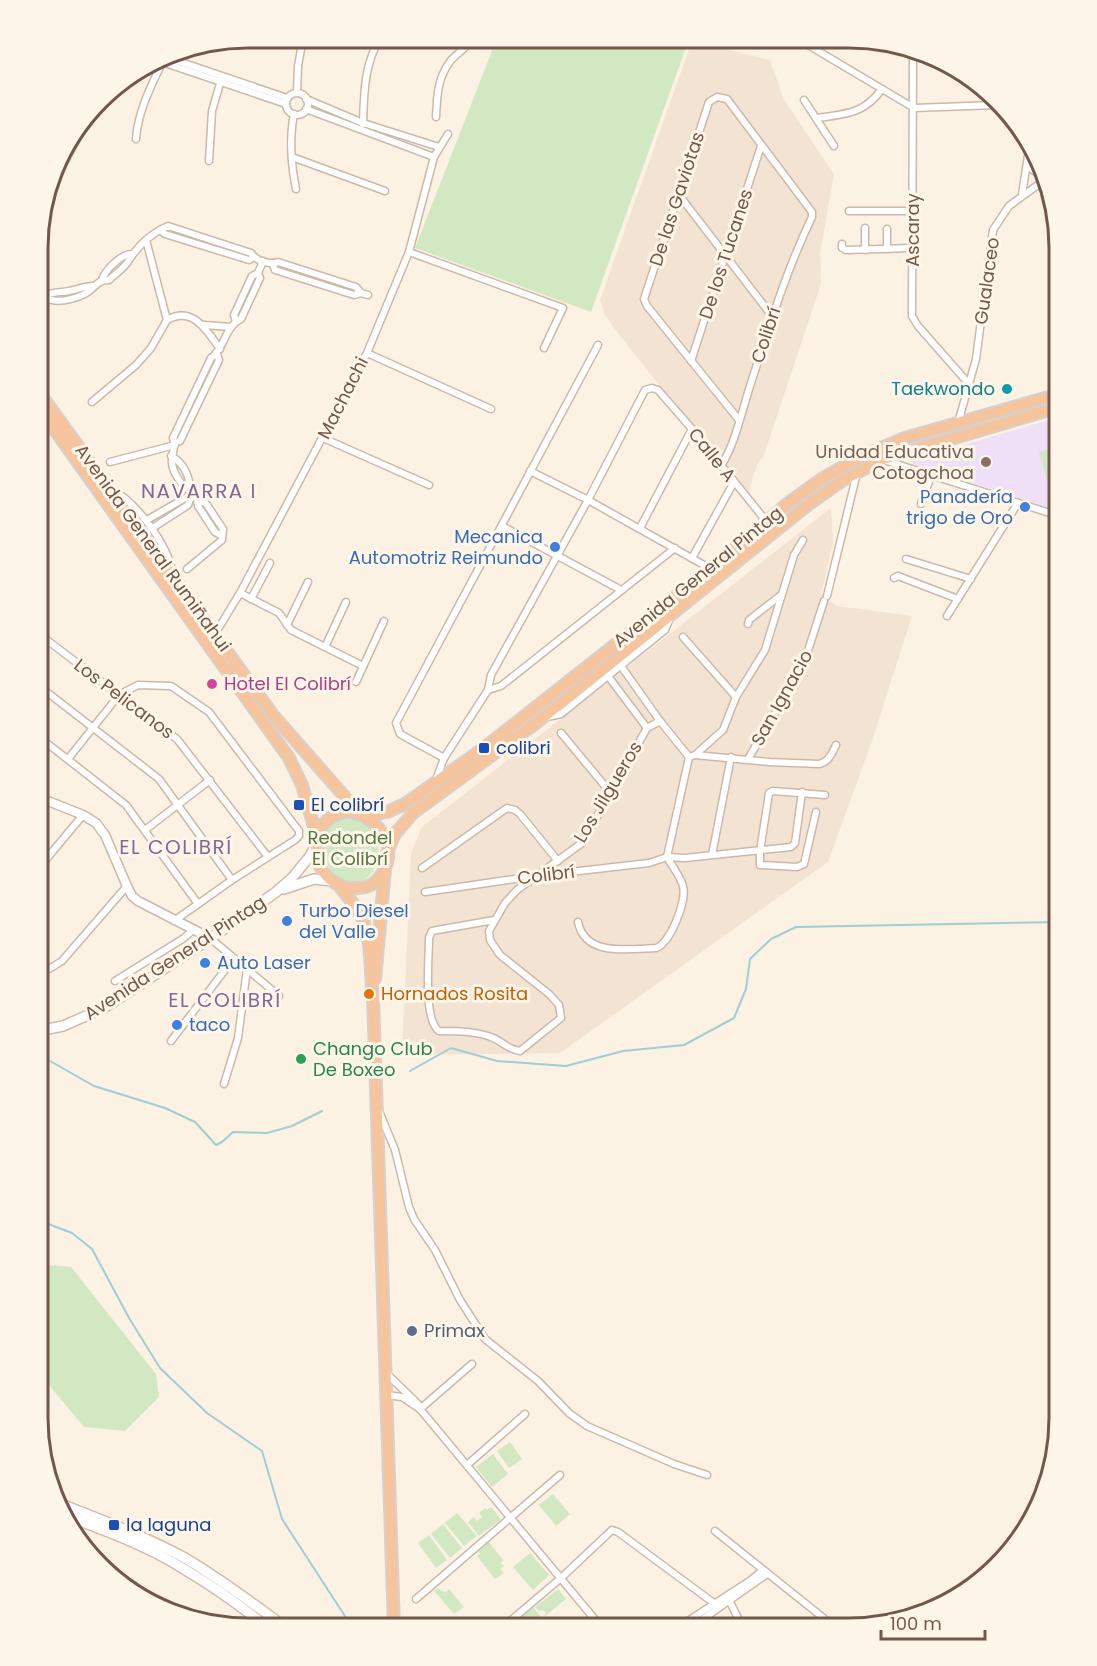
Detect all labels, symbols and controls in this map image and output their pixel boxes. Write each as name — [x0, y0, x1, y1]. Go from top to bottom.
street label: De las Gaviotas — [643, 128, 710, 269]
street label: De los Tucanes — [693, 186, 758, 322]
street label: Ascaray — [900, 193, 925, 267]
street label: Gualaceo — [968, 236, 1005, 326]
street label: Colibrí — [745, 304, 786, 366]
street label: Machachi — [311, 352, 374, 443]
place label: Taekwondo — [891, 376, 995, 401]
marker: Taekwondo — [1000, 382, 1014, 396]
street label: Calle A — [683, 422, 742, 487]
street label: Avenida General Rumiñahui — [70, 439, 237, 657]
place label: Unidad Educativa Cotogchoa — [815, 439, 974, 485]
marker: Unidad Educativa Cotogchoa — [979, 455, 993, 469]
district label: NAVARRA I — [141, 477, 257, 505]
place label: Panadería trigo de Oro — [906, 484, 1013, 530]
street label: Avenida General Pintag — [608, 500, 788, 653]
marker: Panadería trigo de Oro — [1018, 500, 1032, 514]
place label: Mecanica Automotriz Reimundo — [349, 524, 543, 570]
marker: Mecanica Automotriz Reimundo — [548, 540, 562, 554]
street label: San Ignacio — [745, 645, 818, 750]
street label: Los Pelicanos — [69, 653, 180, 745]
place label: Hotel El Colibrí — [224, 671, 351, 696]
marker: Hotel El Colibrí — [205, 677, 219, 691]
place label: colibri — [496, 735, 551, 760]
street label: Los Jilgueros — [567, 736, 648, 847]
marker: colibri — [477, 741, 491, 755]
place label: El colibrí — [311, 792, 384, 817]
marker: El colibrí — [292, 798, 306, 812]
park label: Redondel El Colibrí — [307, 825, 393, 871]
district label: EL COLIBRÍ — [119, 833, 233, 861]
street label: Colibrí — [516, 859, 576, 890]
street label: Avenida General Pintag — [79, 889, 270, 1026]
place label: Turbo Diesel del Valle — [299, 898, 409, 944]
marker: Turbo Diesel del Valle — [280, 914, 294, 928]
place label: Auto Laser — [217, 950, 311, 975]
marker: Auto Laser — [198, 956, 212, 970]
place label: Hornados Rosita — [381, 981, 528, 1006]
district label: EL COLIBRÍ — [168, 986, 282, 1014]
marker: Hornados Rosita — [362, 987, 376, 1001]
place label: taco — [189, 1012, 230, 1037]
marker: taco — [170, 1018, 184, 1032]
place label: Chango Club De Boxeo — [313, 1036, 433, 1082]
marker: Chango Club De Boxeo — [294, 1052, 308, 1066]
place label: Primax — [424, 1318, 485, 1343]
marker: Primax — [405, 1324, 419, 1338]
place label: la laguna — [126, 1512, 211, 1537]
marker: la laguna — [107, 1518, 121, 1532]
scale bar — [881, 1603, 984, 1641]
text: 100 m — [890, 1611, 942, 1636]

